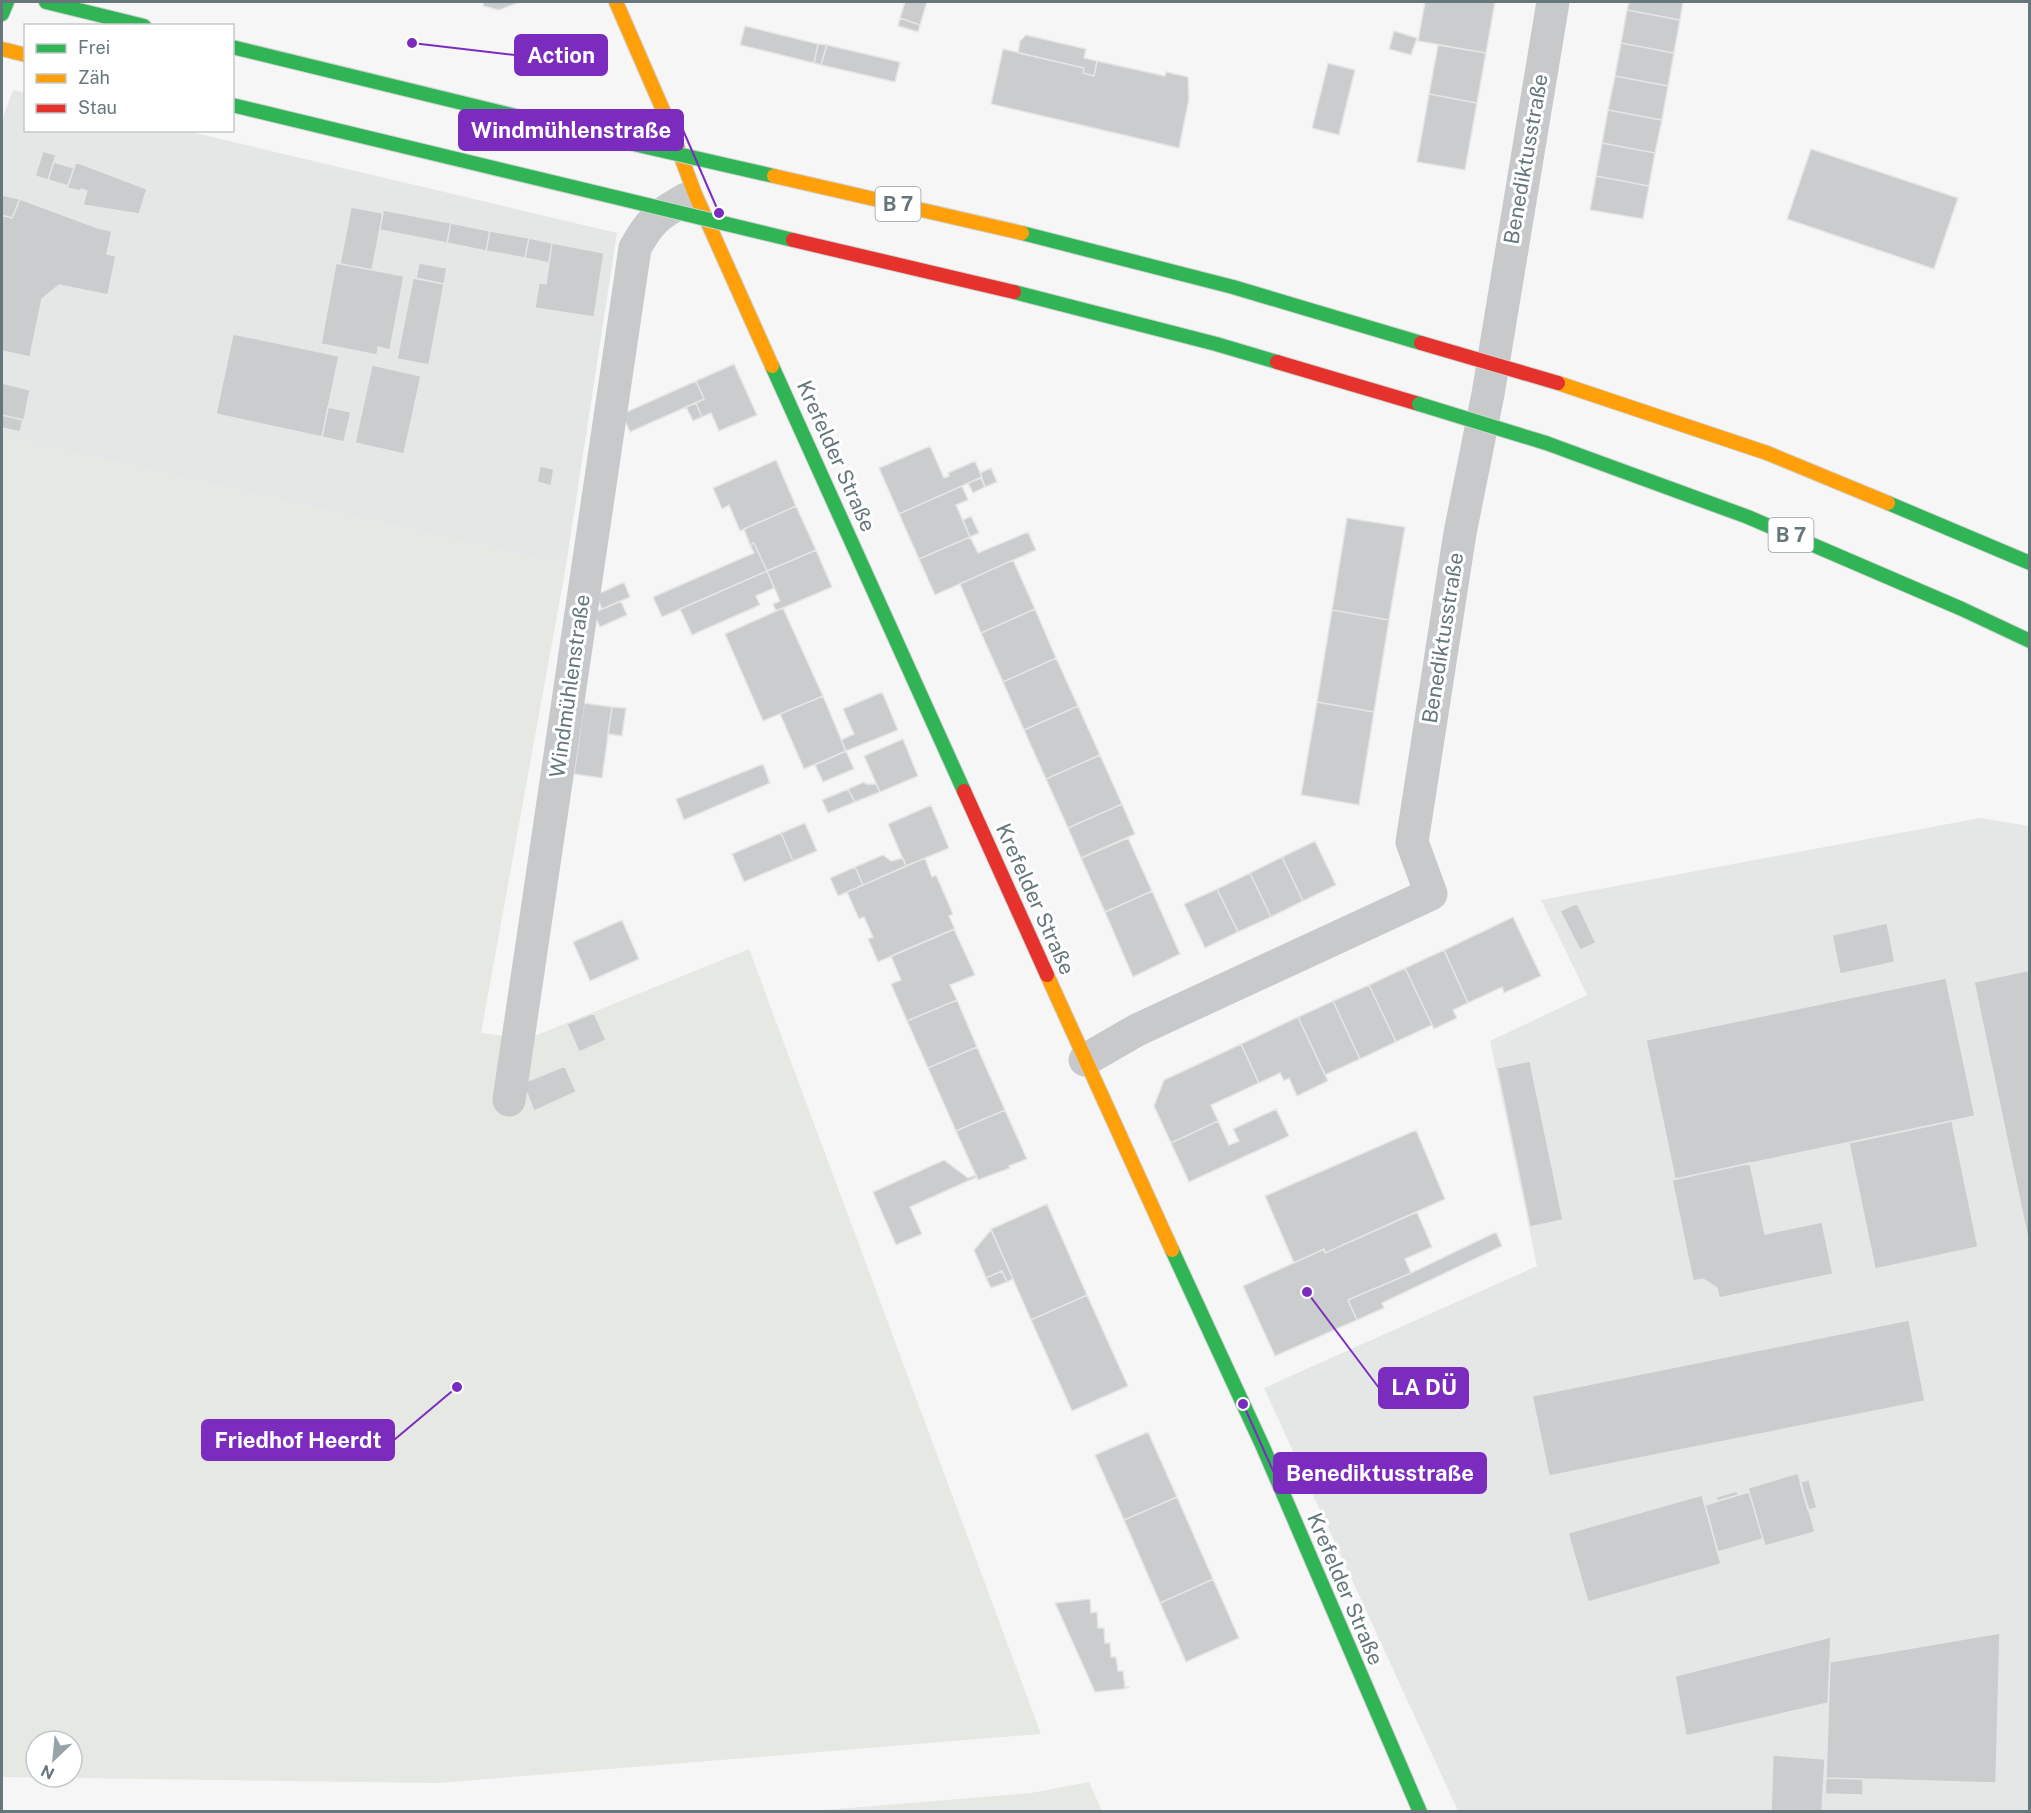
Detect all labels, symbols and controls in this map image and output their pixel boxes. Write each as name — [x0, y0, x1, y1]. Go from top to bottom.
legend — [24, 24, 234, 132]
callout: Action — [515, 35, 607, 75]
text: Frei — [78, 37, 110, 58]
text: Action — [527, 42, 595, 68]
text: Zäh — [78, 67, 110, 88]
street label: Benediktusstraße — [1498, 72, 1553, 246]
text: Stau — [78, 97, 117, 118]
callout: Windmühlenstraße — [459, 110, 683, 150]
text: Windmühlenstraße — [471, 117, 671, 143]
road number: B 7 — [876, 187, 920, 221]
street label: Krefelder Straße — [792, 376, 881, 535]
road number: B 7 — [1768, 518, 1814, 552]
street label: Benediktusstraße — [1417, 551, 1468, 725]
street label: Windmühlenstraße — [544, 593, 595, 779]
street label: Krefelder Straße — [991, 819, 1080, 978]
callout: LA DÜ — [1379, 1368, 1468, 1408]
text: LA DÜ — [1391, 1373, 1457, 1400]
callout: Friedhof Heerdt — [202, 1420, 394, 1460]
text: Friedhof Heerdt — [214, 1427, 382, 1453]
callout: Benediktusstraße — [1274, 1453, 1486, 1493]
text: Benediktusstraße — [1286, 1460, 1474, 1486]
street label: Krefelder Straße — [1302, 1509, 1389, 1669]
north arrow — [24, 1729, 84, 1789]
text: N — [38, 1761, 57, 1783]

